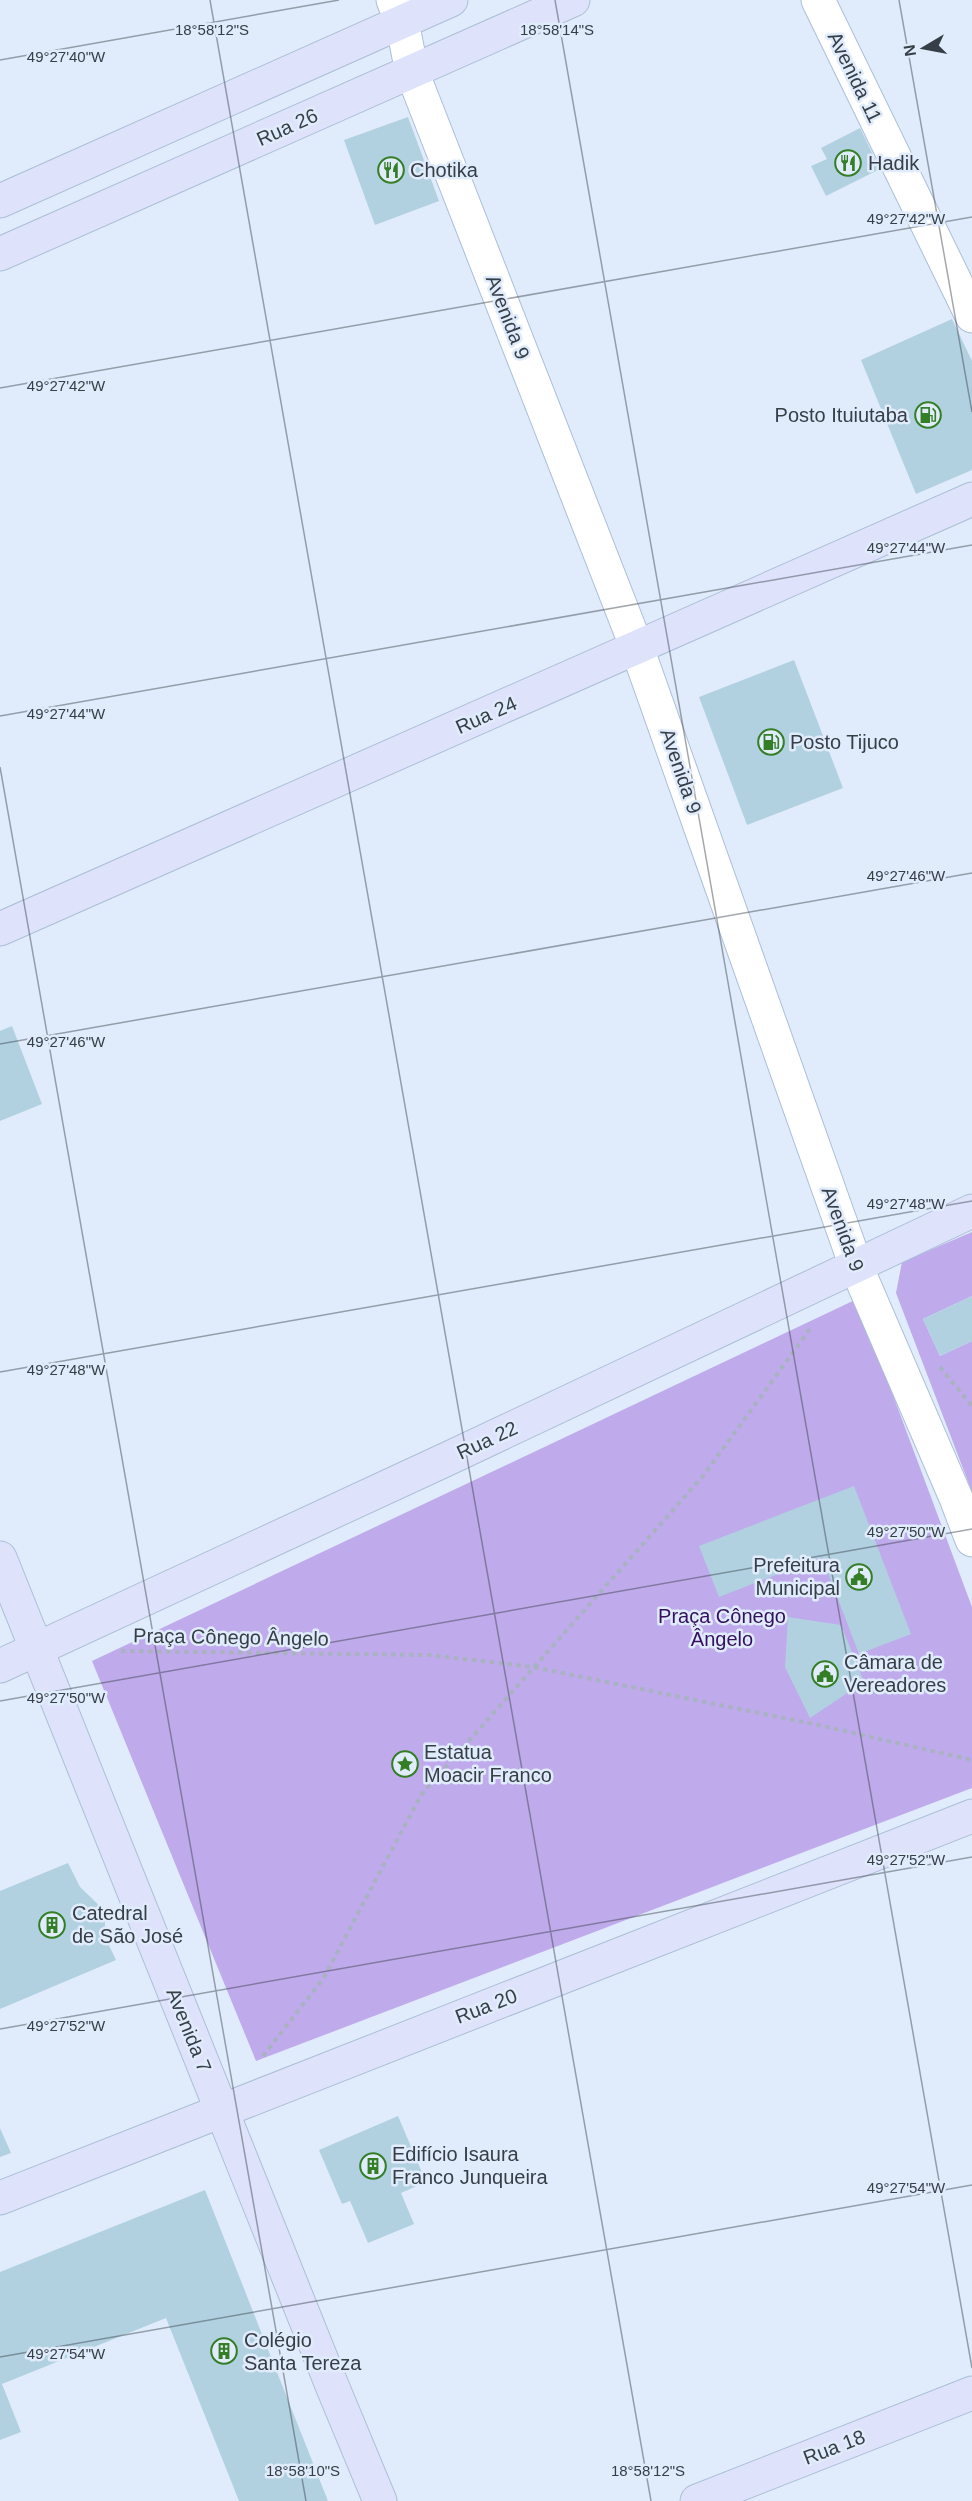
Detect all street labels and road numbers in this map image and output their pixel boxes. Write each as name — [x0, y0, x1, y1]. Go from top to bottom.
street label: Avenida 11 — [824, 28, 886, 126]
street label: Rua 26 — [253, 104, 321, 150]
street label: Avenida 9 — [482, 272, 534, 362]
street label: Rua 24 — [452, 692, 520, 738]
street label: Avenida 9 — [656, 726, 706, 816]
street label: Avenida 9 — [818, 1184, 868, 1274]
street label: Rua 22 — [453, 1416, 521, 1464]
street label: Praça Cônego Ângelo — [133, 1624, 329, 1650]
street label: Rua 20 — [452, 1984, 520, 2028]
street label: Avenida 7 — [162, 1985, 216, 2075]
street label: Rua 18 — [800, 2425, 868, 2469]

